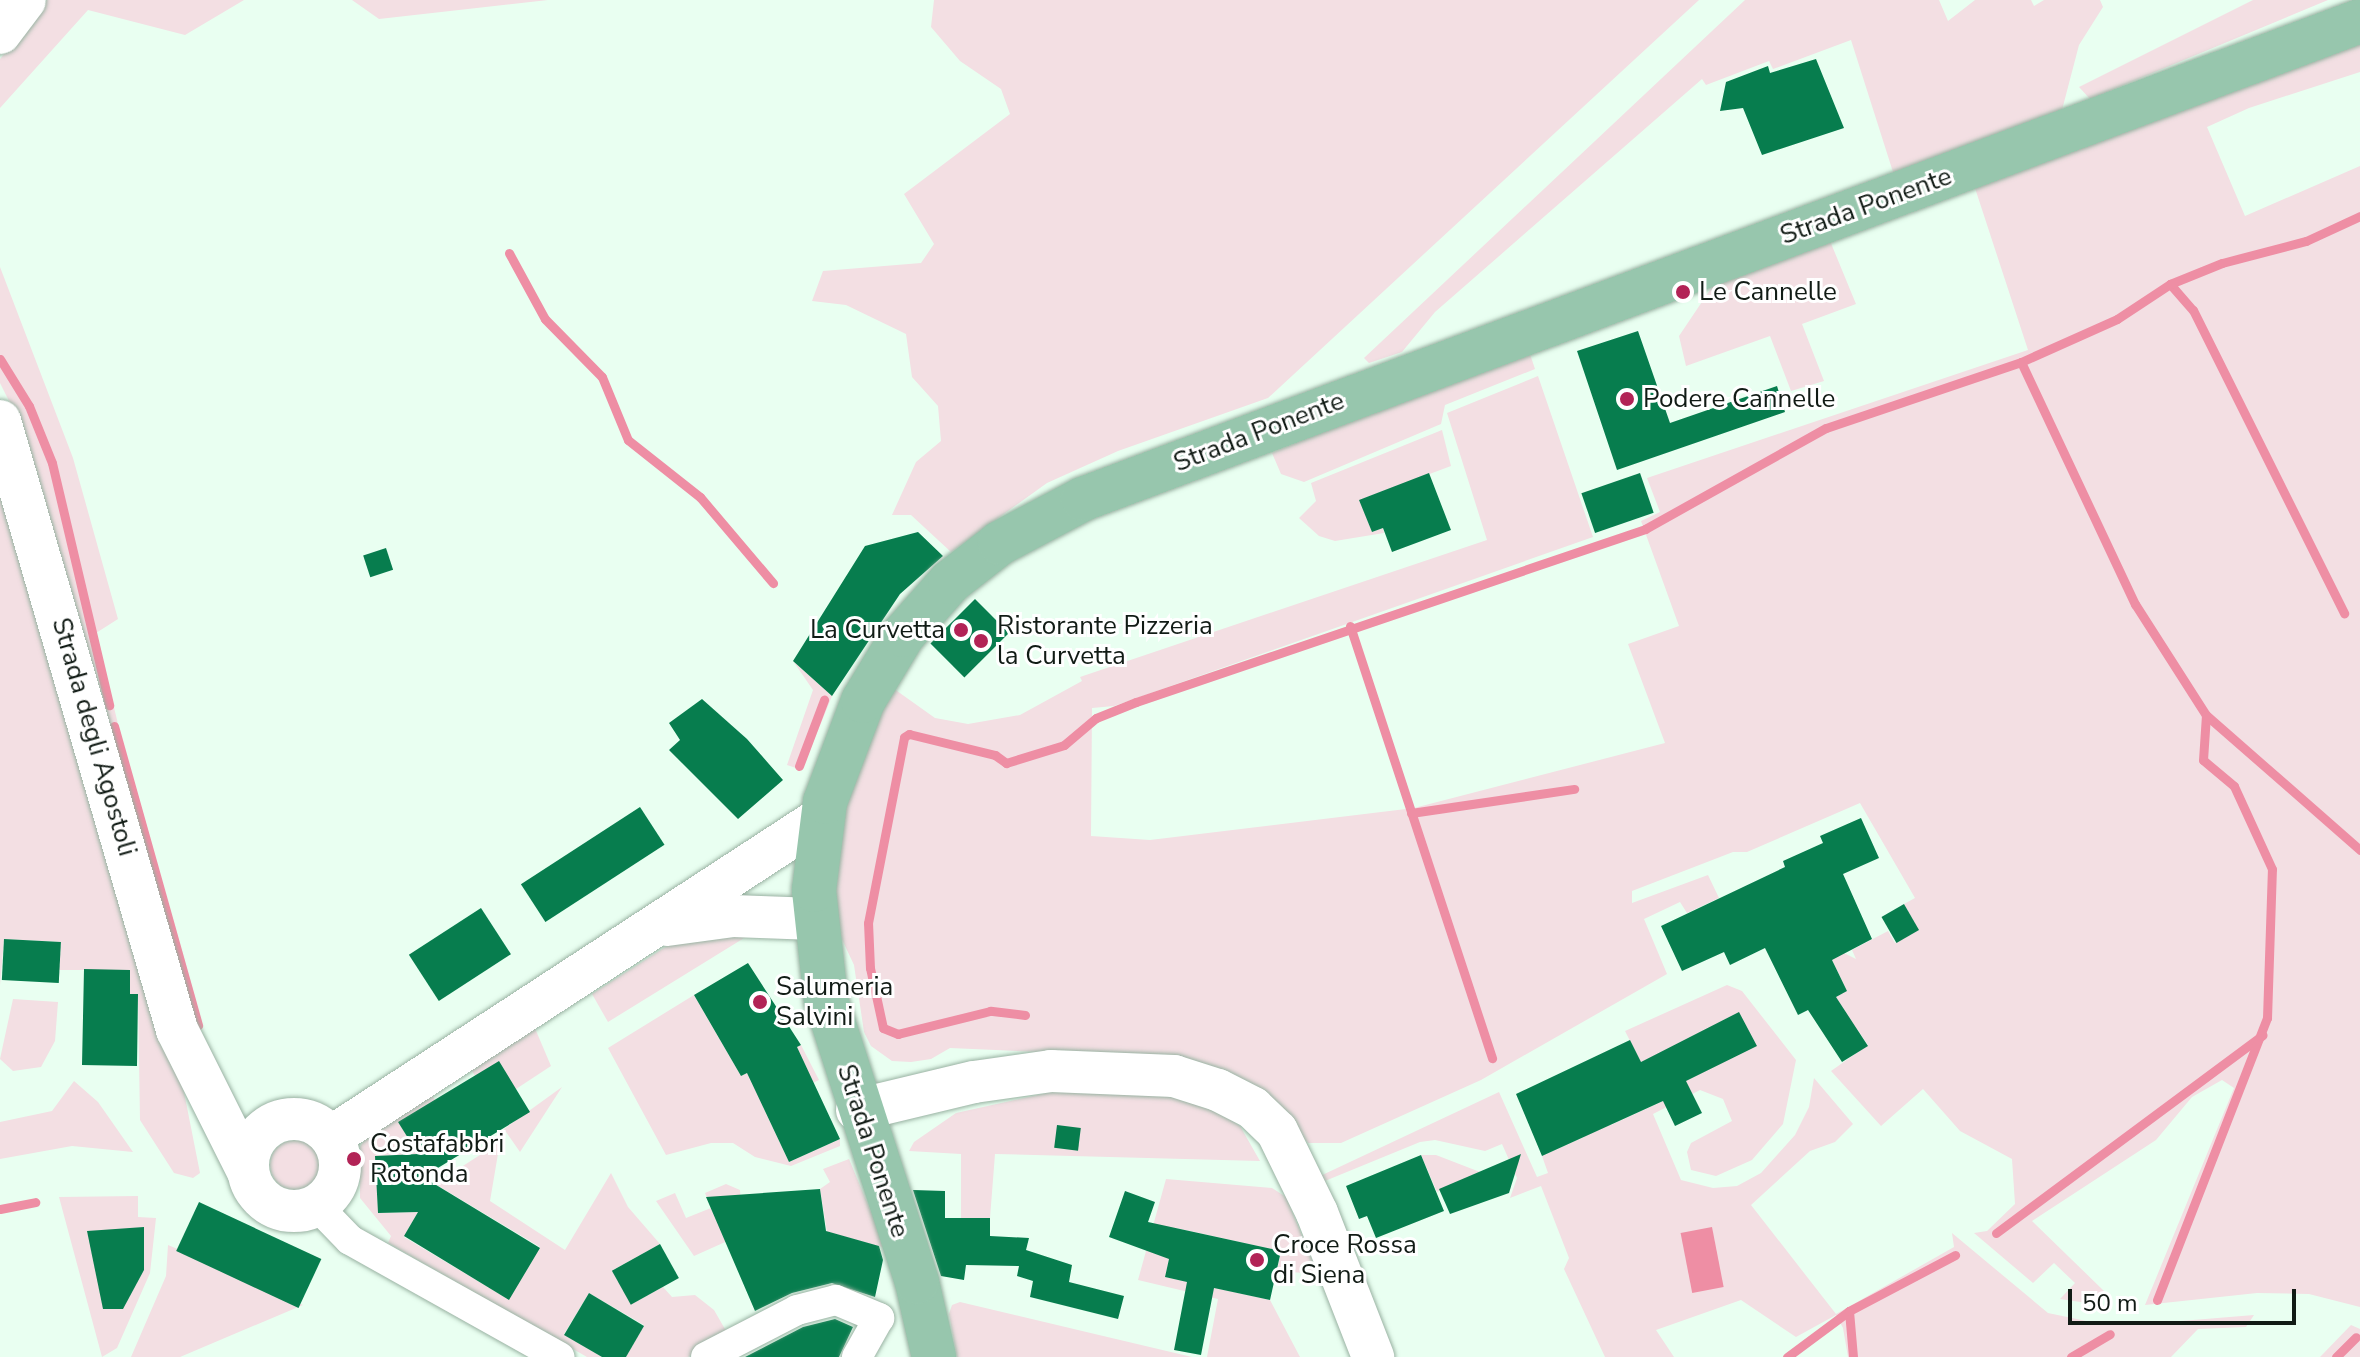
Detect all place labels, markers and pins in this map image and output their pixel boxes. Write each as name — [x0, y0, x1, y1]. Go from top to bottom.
place label: Le Cannelle — [1699, 276, 1837, 308]
marker: Le Cannelle — [1674, 283, 1692, 301]
place label: Podere Cannelle — [1643, 383, 1835, 415]
marker: Podere Cannelle — [1618, 390, 1636, 408]
place label: Ristorante Pizzeria la Curvetta — [997, 610, 1213, 672]
place label: La Curvetta — [810, 614, 945, 646]
marker: La Curvetta — [952, 621, 970, 639]
marker: Ristorante Pizzeria la Curvetta — [972, 632, 990, 650]
place label: Salumeria Salvini — [776, 971, 893, 1032]
marker: Salumeria Salvini — [751, 993, 769, 1011]
place label: Costafabbri Rotonda — [370, 1128, 504, 1190]
marker: Costafabbri Rotonda — [345, 1150, 363, 1168]
place label: Croce Rossa di Siena — [1273, 1229, 1417, 1290]
marker: Croce Rossa di Siena — [1248, 1251, 1266, 1269]

